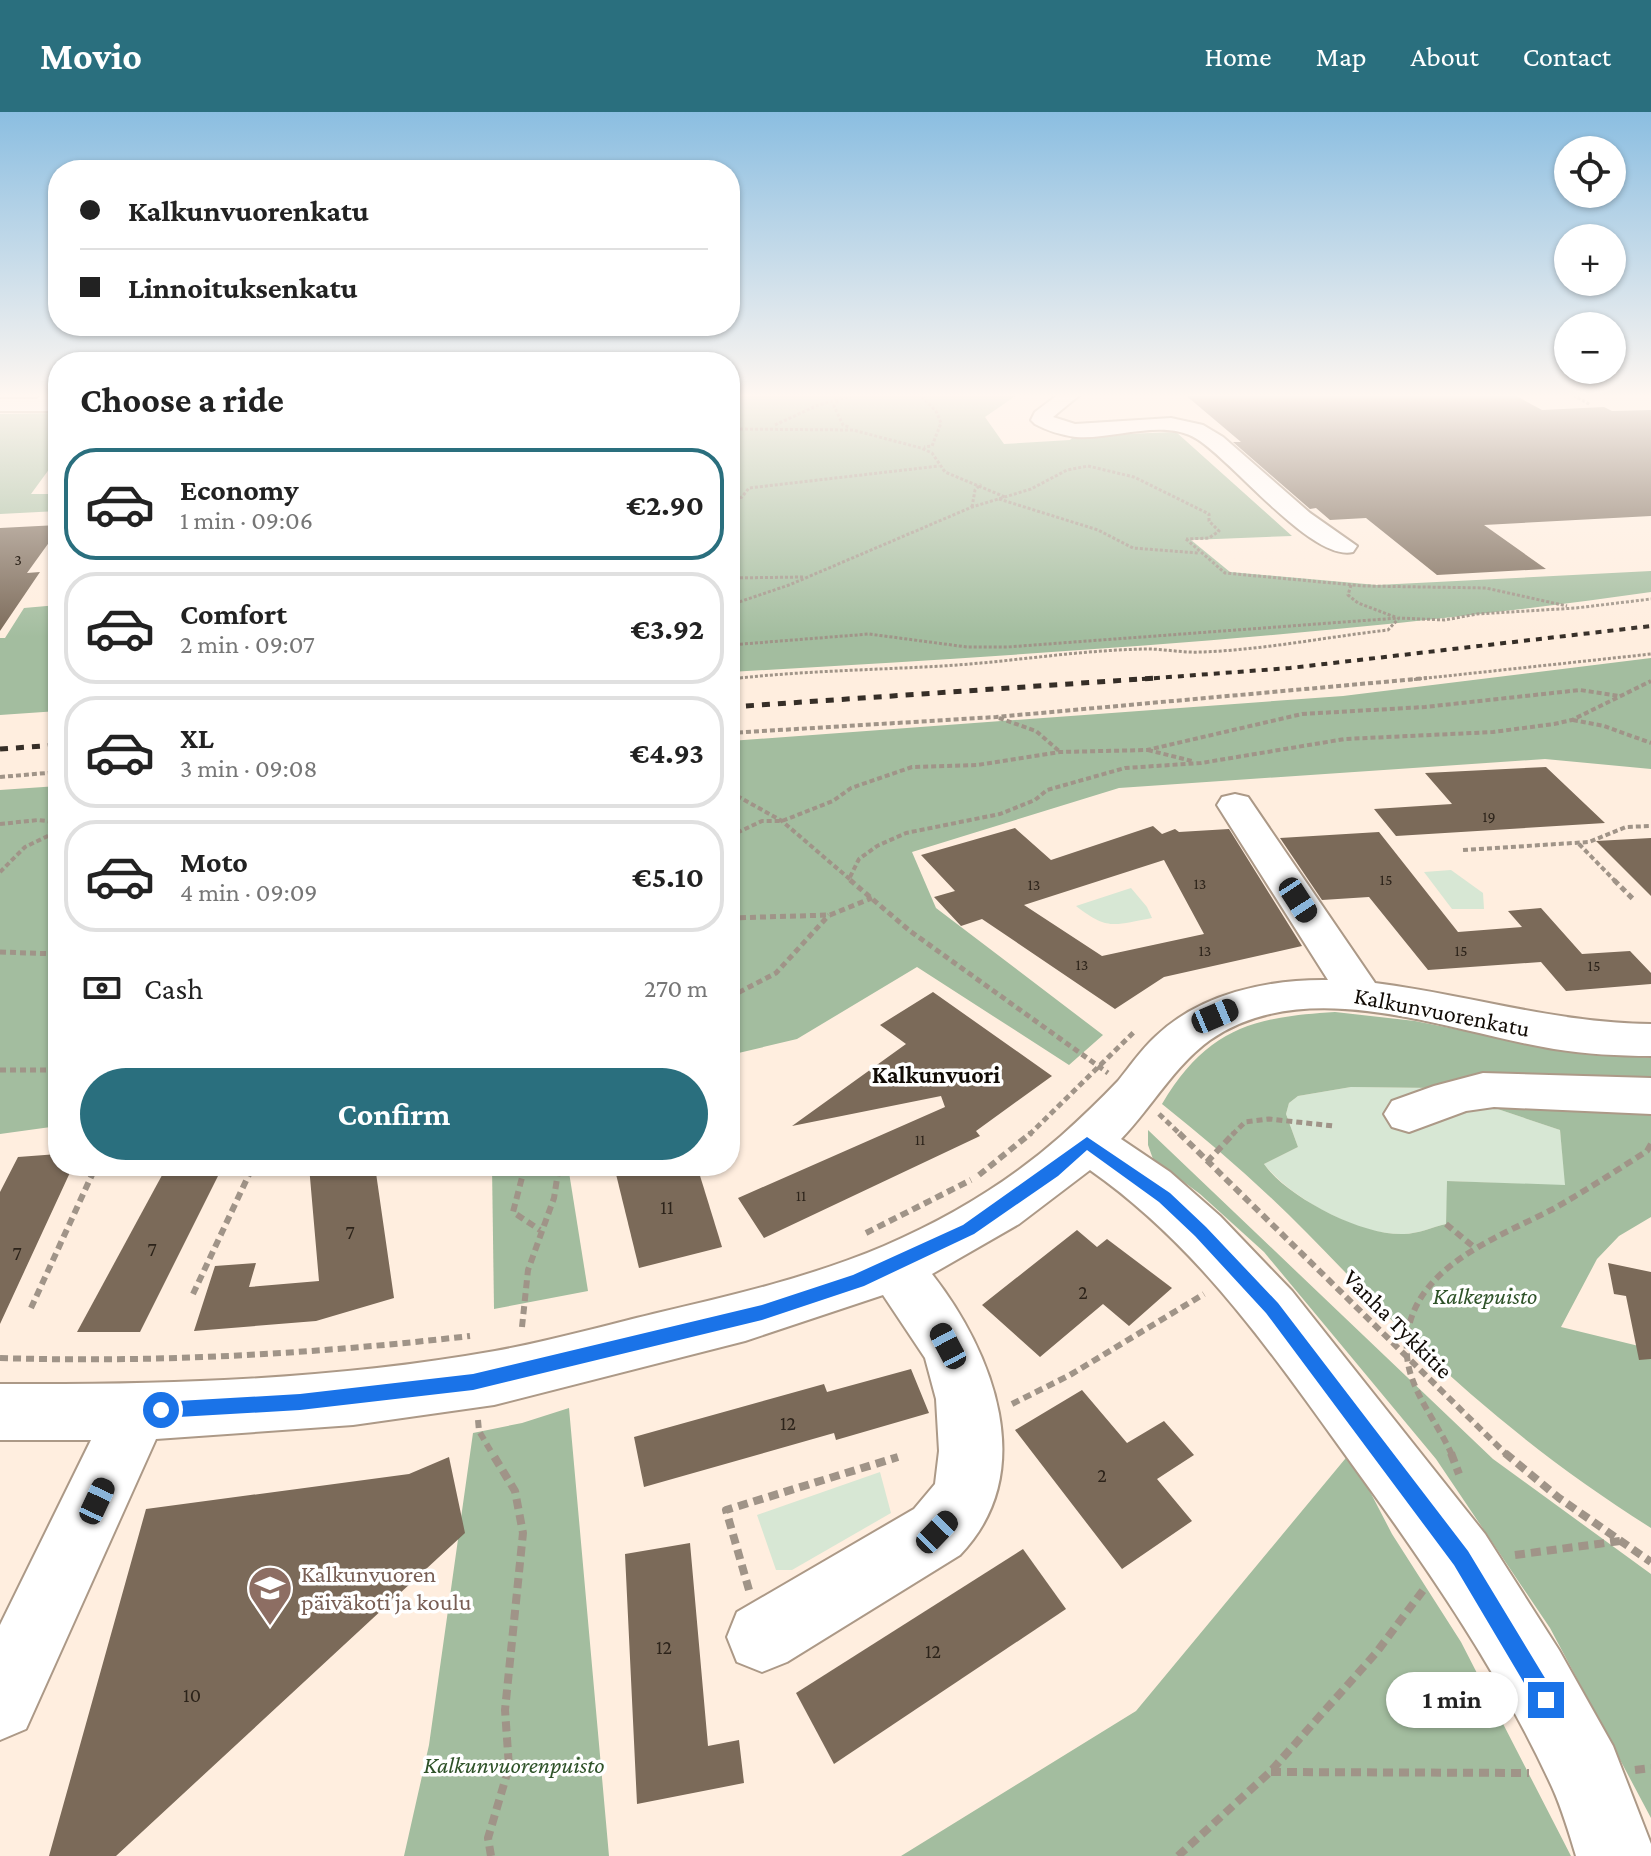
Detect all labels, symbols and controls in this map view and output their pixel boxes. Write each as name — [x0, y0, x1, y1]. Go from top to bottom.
text: Movio — [40, 35, 142, 77]
text: Home — [1205, 41, 1272, 72]
text: Map — [1316, 41, 1367, 72]
text: About — [1411, 41, 1479, 72]
text: Contact — [1523, 41, 1611, 72]
map controls — [1554, 136, 1626, 384]
button: locate — [1554, 136, 1626, 208]
text: Kalkunvuorenkatu — [128, 194, 369, 227]
button: + — [1554, 224, 1626, 296]
text: Linnoituksenkatu — [128, 271, 358, 304]
button: − — [1554, 312, 1626, 384]
text: Choose a ride — [80, 380, 284, 420]
icon: car — [84, 468, 156, 540]
text: Economy — [180, 473, 299, 506]
text: €2.90 — [626, 488, 704, 521]
text: 1 min · 09:06 — [180, 506, 313, 535]
house number: 3 — [14, 551, 22, 568]
icon: car — [84, 592, 156, 664]
text: Comfort — [180, 597, 287, 630]
text: €3.92 — [630, 612, 704, 645]
text: 2 min · 09:07 — [180, 630, 315, 659]
icon: car — [84, 716, 156, 788]
text: XL — [180, 721, 214, 754]
text: €4.93 — [630, 736, 704, 769]
text: 3 min · 09:08 — [180, 754, 317, 783]
house number: 19 — [1482, 808, 1496, 825]
icon: car — [84, 840, 156, 912]
text: Moto — [180, 845, 248, 878]
text: €5.10 — [632, 860, 704, 893]
house number: 15 — [1380, 871, 1392, 888]
car — [1275, 873, 1321, 927]
house number: 13 — [1194, 875, 1206, 892]
house number: 13 — [1028, 876, 1040, 893]
text: 4 min · 09:09 — [180, 878, 318, 907]
house number: 13 — [1199, 942, 1211, 959]
house number: 15 — [1455, 942, 1467, 959]
house number: 13 — [1076, 956, 1088, 973]
house number: 15 — [1588, 957, 1600, 974]
icon: cash — [80, 966, 124, 1010]
text: Cash — [144, 972, 203, 1005]
text: 270 m — [644, 974, 708, 1003]
street label: Kalkunvuorenkatu — [1352, 981, 1532, 1042]
car — [1188, 996, 1242, 1036]
district label: Kalkunvuori — [872, 1061, 1000, 1088]
button: Confirm — [80, 1068, 708, 1160]
house number: 11 — [915, 1131, 925, 1148]
house number: 11 — [796, 1187, 806, 1204]
house number: 11 — [660, 1196, 674, 1218]
house number: 7 — [345, 1221, 355, 1243]
house number: 7 — [147, 1238, 157, 1260]
house number: 7 — [12, 1242, 22, 1264]
street label: Vanha Tykkitie — [1338, 1263, 1459, 1384]
house number: 2 — [1078, 1281, 1088, 1303]
park label: Kalkepuisto — [1433, 1282, 1537, 1309]
car — [926, 1319, 970, 1373]
route start — [143, 1392, 179, 1428]
house number: 12 — [780, 1412, 796, 1434]
house number: 2 — [1097, 1464, 1107, 1486]
car — [76, 1474, 118, 1528]
car — [912, 1506, 962, 1558]
place label: Kalkunvuoren päiväkoti ja koulu — [301, 1560, 472, 1615]
school or university icon: Kalkunvuoren päiväkoti ja koulu — [246, 1564, 294, 1627]
house number: 12 — [656, 1636, 672, 1658]
house number: 12 — [925, 1640, 941, 1662]
callout: 1 min — [1386, 1672, 1518, 1728]
route end — [1528, 1682, 1564, 1718]
house number: 10 — [183, 1684, 201, 1706]
text: 1 min — [1422, 1685, 1482, 1714]
park label: Kalkunvuorenpuisto — [423, 1751, 605, 1778]

